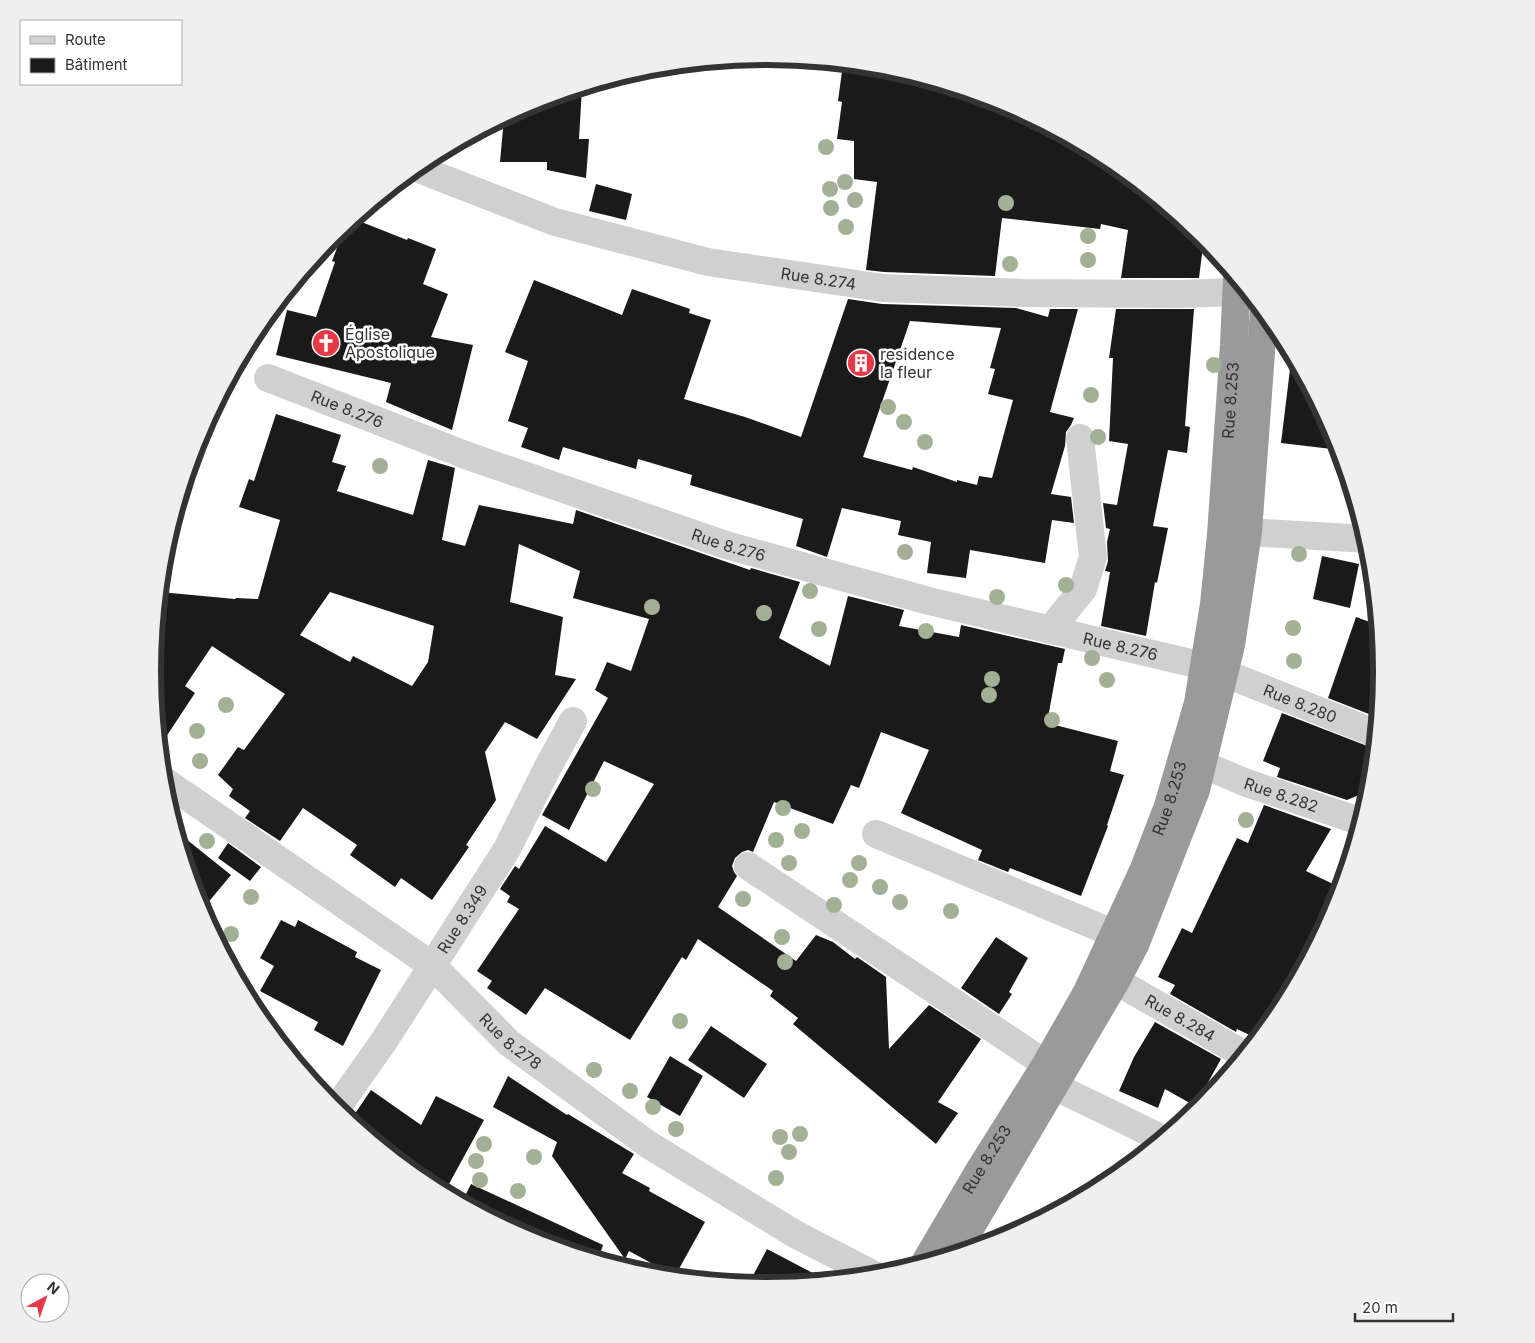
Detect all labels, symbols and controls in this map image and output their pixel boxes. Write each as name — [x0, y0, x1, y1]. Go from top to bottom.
legend — [20, 20, 182, 85]
text: Route — [65, 30, 106, 49]
text: Bâtiment — [65, 55, 128, 74]
street label: Rue 8.274 — [779, 263, 858, 294]
place label: Église Apostolique — [345, 324, 435, 362]
church icon: Église Apostolique — [311, 328, 341, 358]
place label: residence la fleur — [880, 344, 954, 382]
building icon: residence la fleur — [846, 348, 876, 378]
street label: Rue 8.253 — [1218, 361, 1243, 440]
street label: Rue 8.276 — [308, 386, 386, 432]
street label: Rue 8.276 — [689, 524, 768, 565]
street label: Rue 8.276 — [1081, 628, 1160, 665]
street label: Rue 8.280 — [1260, 680, 1340, 727]
street label: Rue 8.253 — [1148, 759, 1191, 838]
street label: Rue 8.282 — [1241, 773, 1321, 816]
street label: Rue 8.349 — [433, 881, 491, 957]
street label: Rue 8.284 — [1141, 990, 1219, 1046]
street label: Rue 8.278 — [475, 1009, 546, 1073]
street label: Rue 8.253 — [958, 1121, 1015, 1197]
north arrow — [20, 1273, 70, 1323]
text: N — [44, 1278, 63, 1298]
scale bar — [1355, 1290, 1452, 1322]
text: 20 m — [1362, 1298, 1398, 1317]

